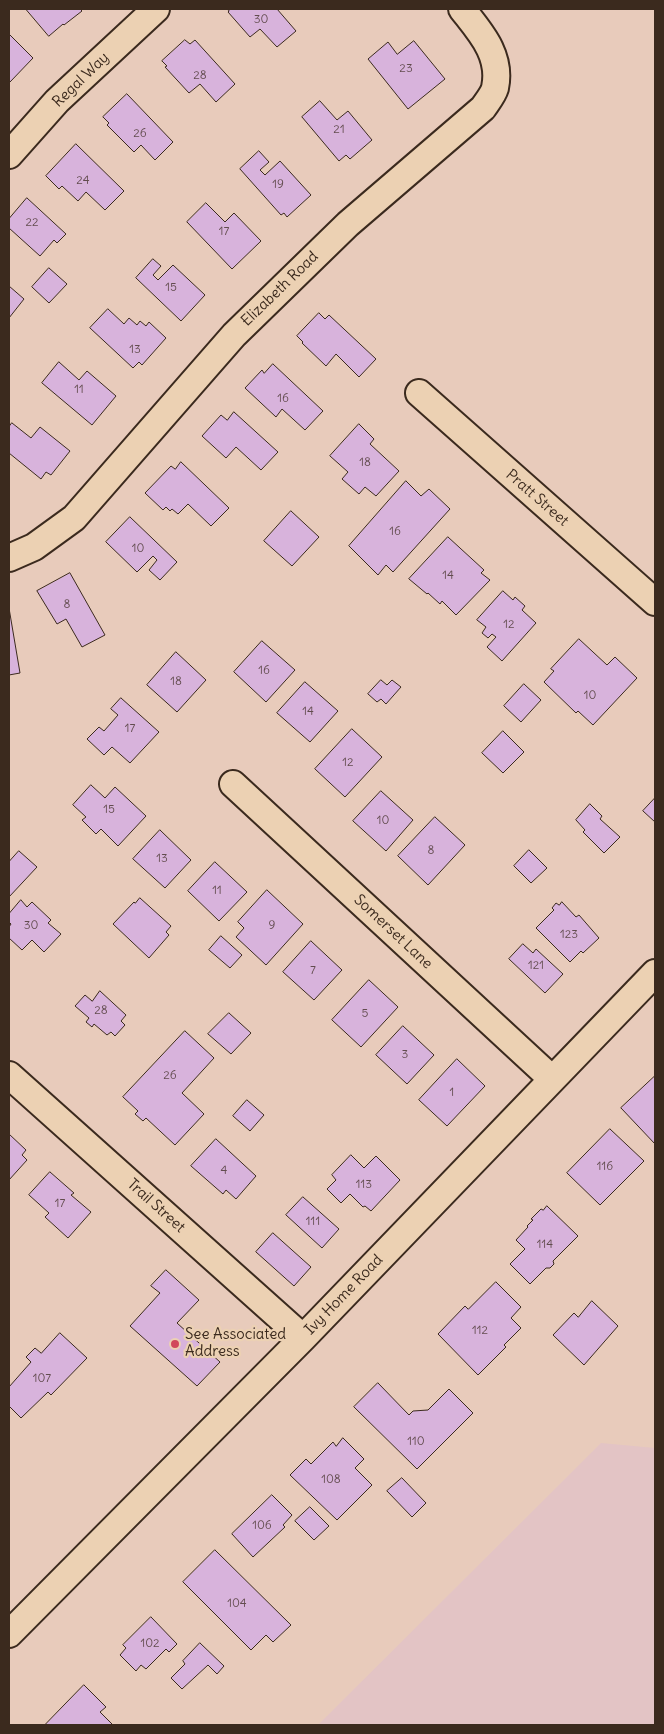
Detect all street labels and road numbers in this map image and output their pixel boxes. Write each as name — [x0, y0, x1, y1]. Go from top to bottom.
street label: Regal Way — [49, 49, 113, 111]
street label: Elizabeth Road — [238, 248, 322, 330]
street label: Pratt Street — [502, 466, 572, 530]
street label: Somerset Lane — [350, 891, 436, 973]
street label: Trail Street — [123, 1175, 189, 1237]
street label: Ivy Home Road — [301, 1251, 387, 1339]

